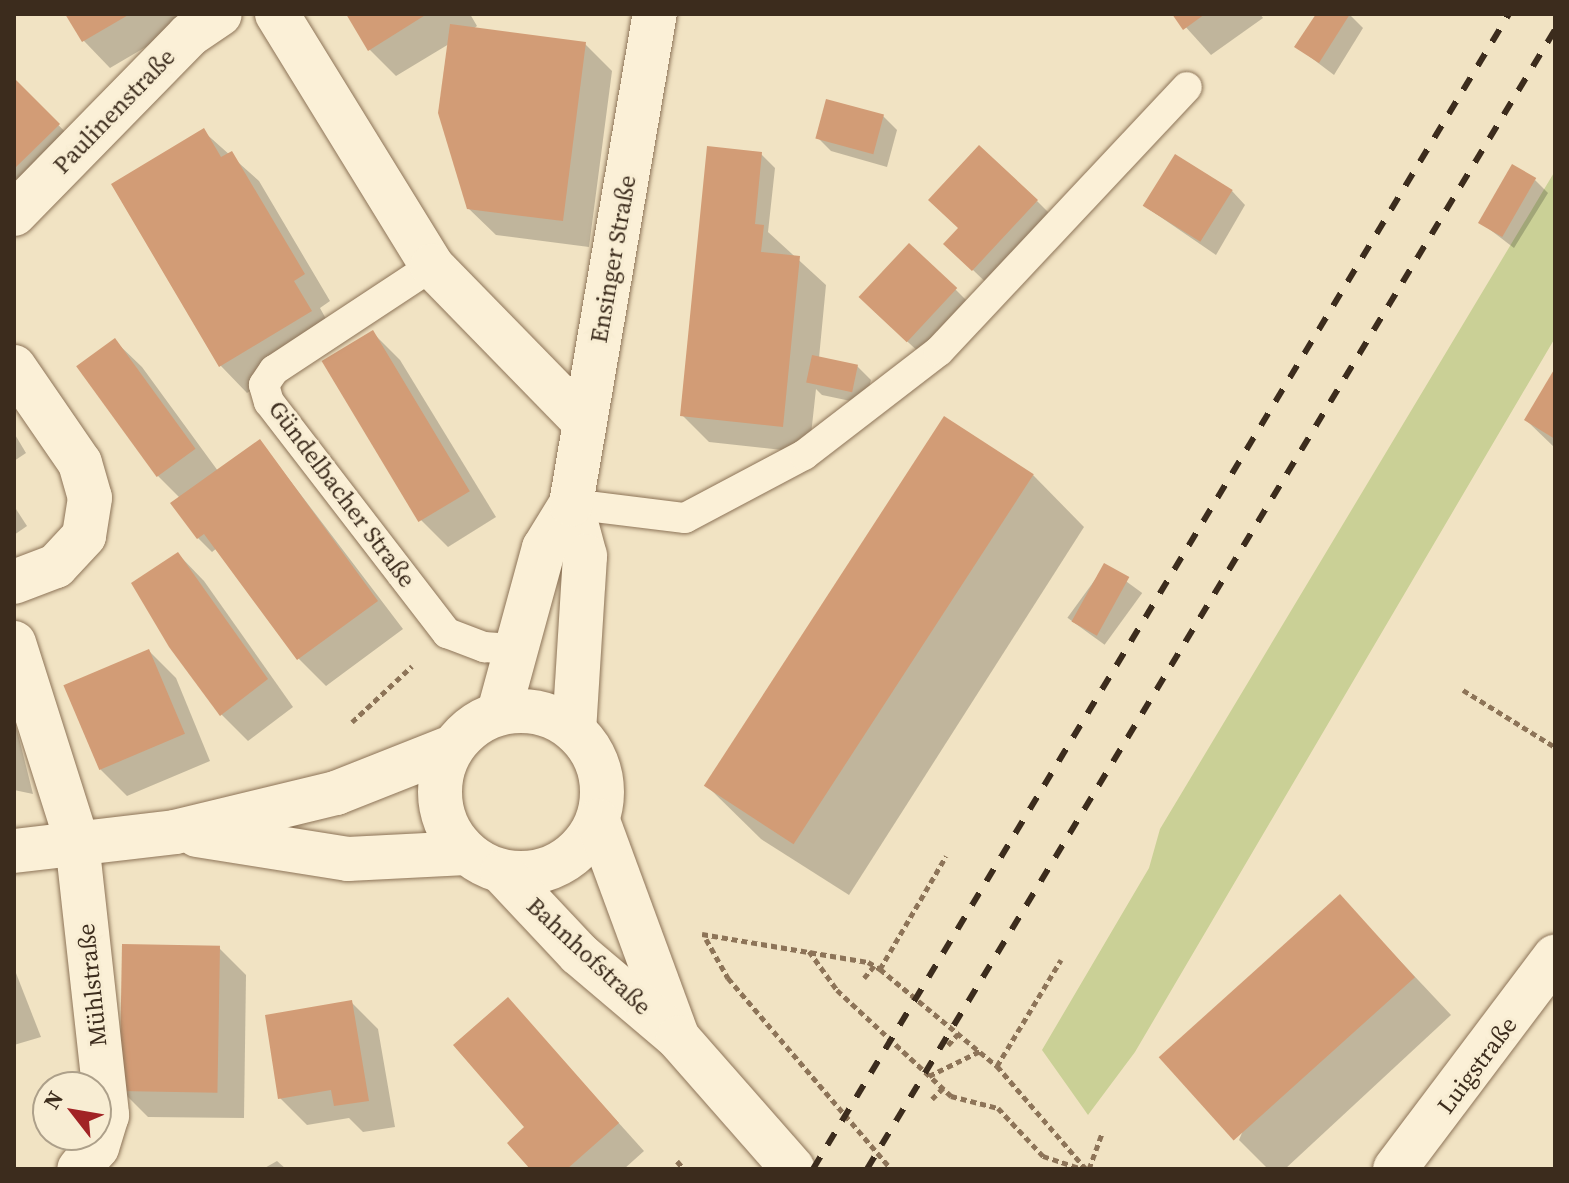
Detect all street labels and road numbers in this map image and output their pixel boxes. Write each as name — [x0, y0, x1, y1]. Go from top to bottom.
street label: Paulinenstraße — [47, 42, 181, 180]
street label: Ensinger Straße — [584, 173, 642, 345]
street label: Gündelbacher Straße — [262, 395, 422, 593]
street label: Bahnhofstraße — [521, 891, 657, 1021]
street label: Mühlstraße — [71, 922, 113, 1048]
street label: Luigstraße — [1431, 1011, 1523, 1119]

